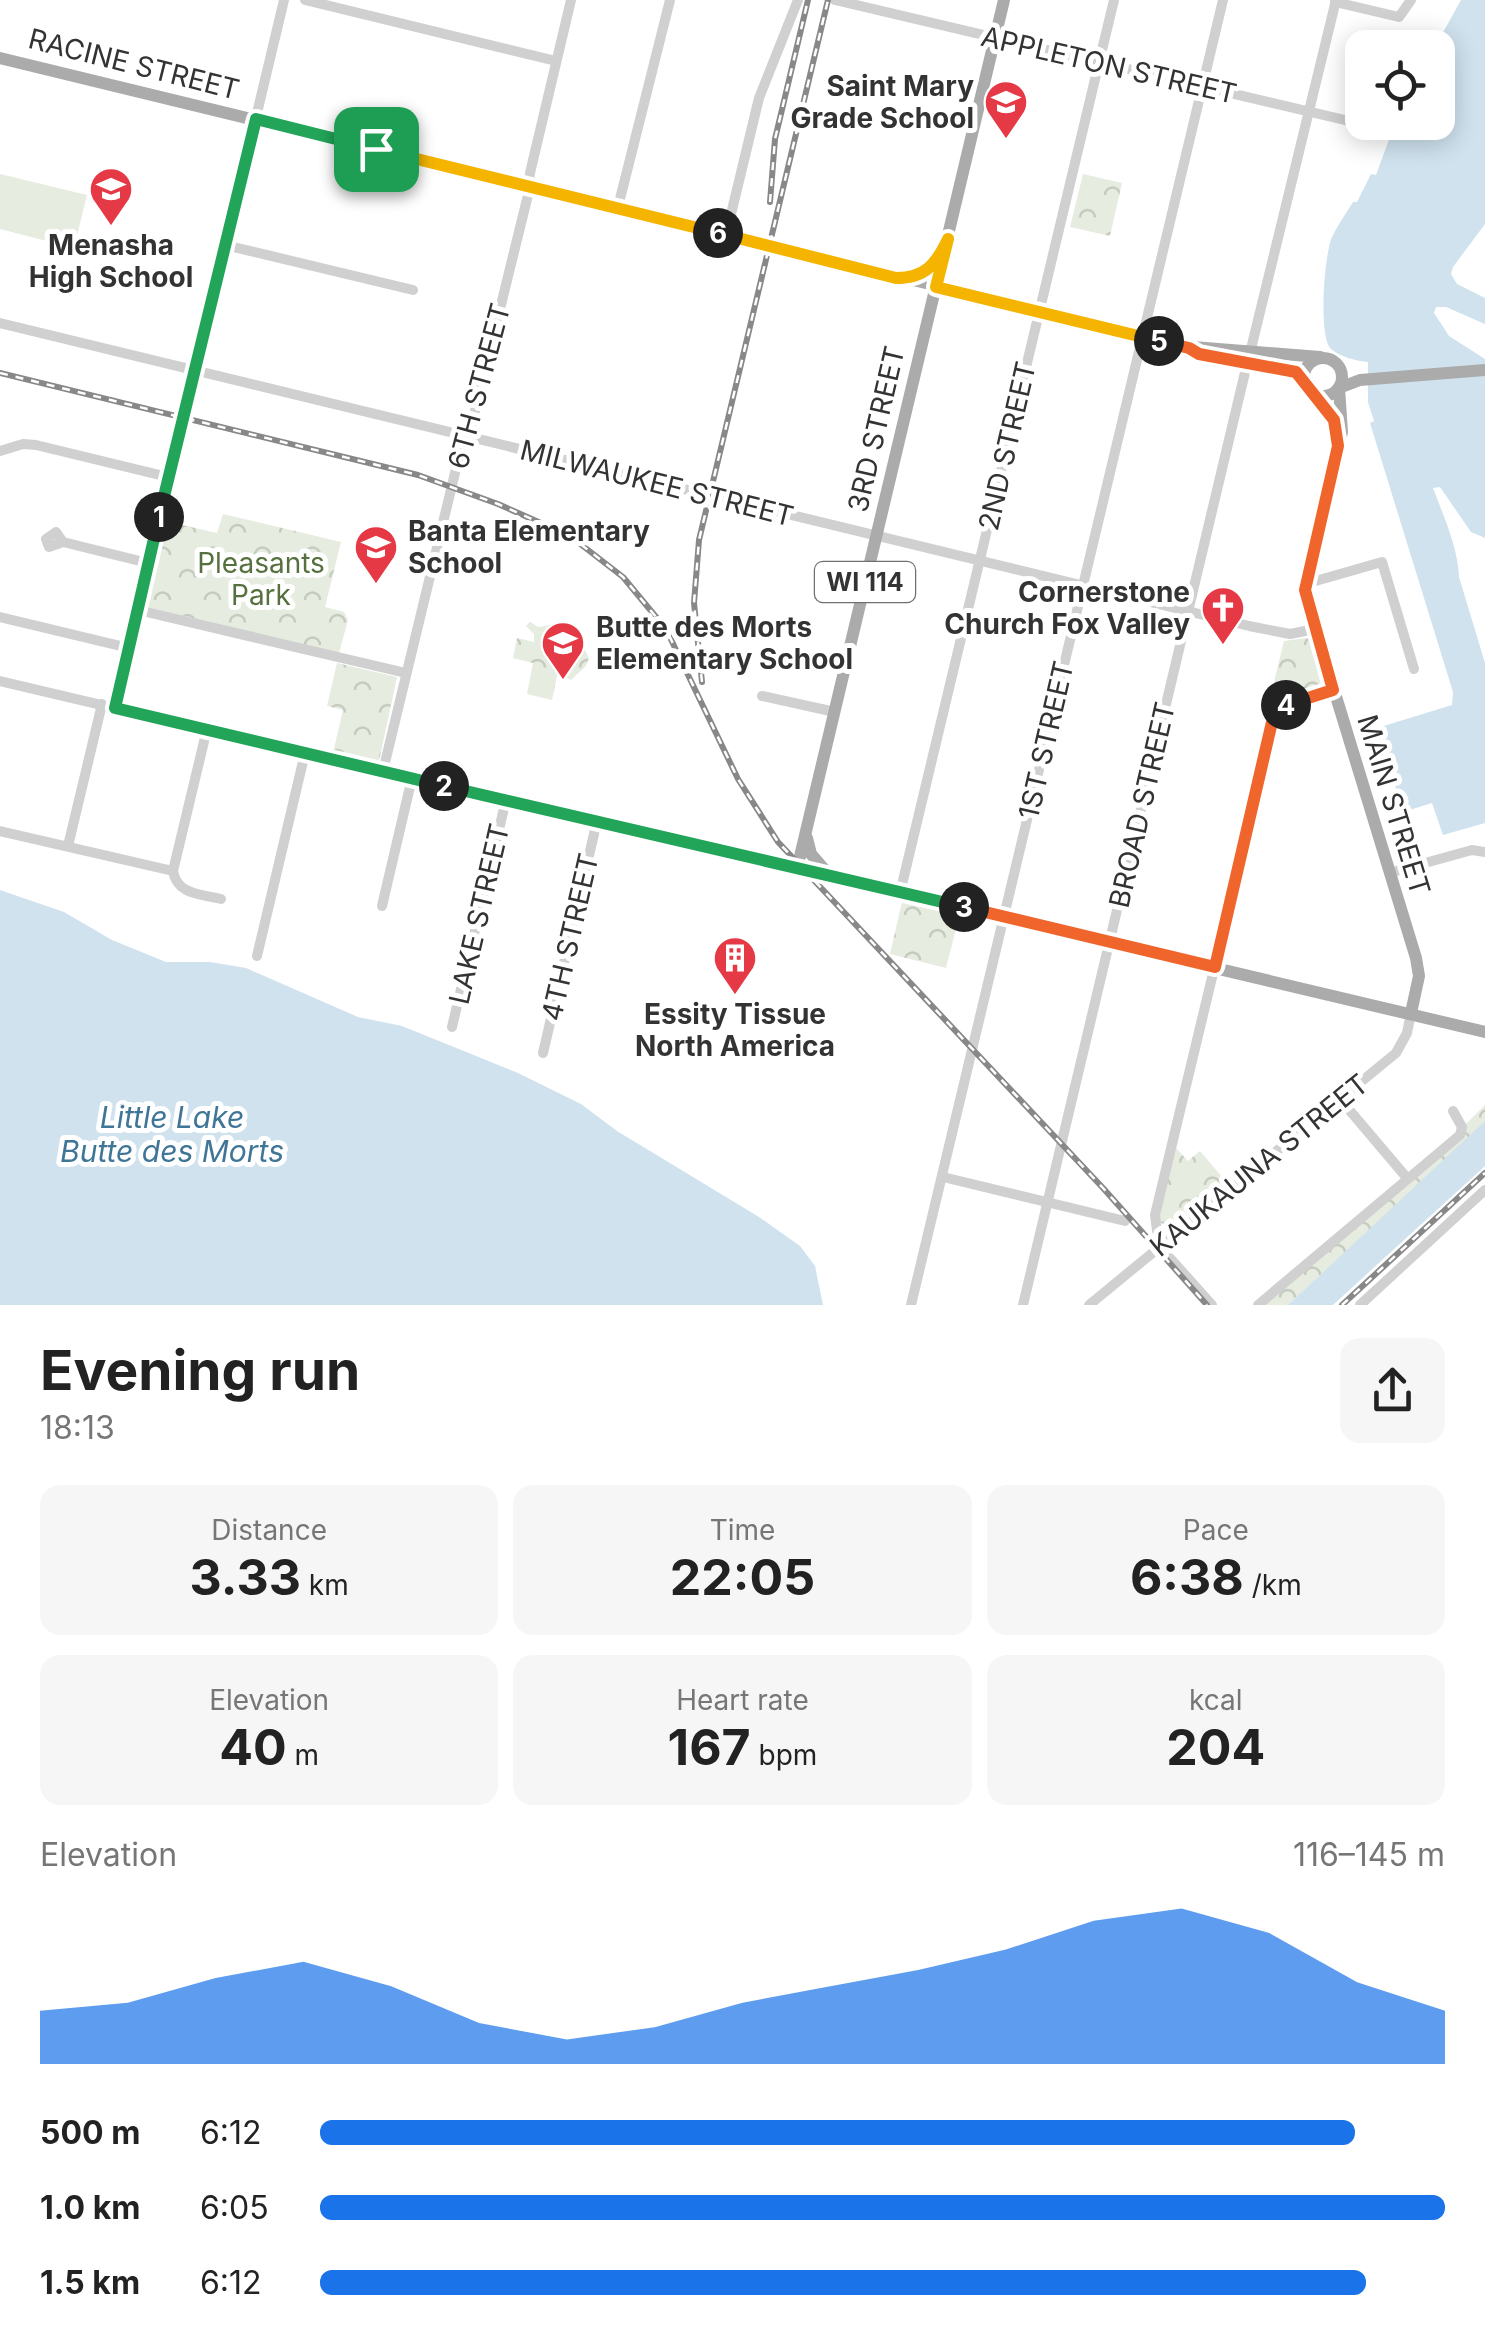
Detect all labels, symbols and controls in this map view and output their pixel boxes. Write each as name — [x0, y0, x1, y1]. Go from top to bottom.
street label: APPLETON STREET — [978, 19, 1240, 111]
street label: RACINE STREET — [25, 21, 243, 107]
map controls — [1345, 30, 1455, 140]
button: locate — [1345, 30, 1455, 140]
place label: Saint Mary Grade School — [791, 69, 974, 135]
school or university icon: Saint Mary Grade School — [983, 79, 1029, 140]
pin — [334, 107, 419, 192]
icon: arrive — [349, 122, 404, 177]
school or university icon: Menasha High School — [88, 166, 134, 227]
pin: 6 — [693, 208, 743, 258]
text: 6 — [709, 216, 727, 250]
place label: Menasha High School — [29, 228, 193, 294]
street label: 6TH STREET — [441, 300, 517, 472]
pin: 5 — [1134, 316, 1184, 366]
text: 5 — [1150, 324, 1168, 358]
street label: 3RD STREET — [840, 343, 912, 515]
street label: 2ND STREET — [971, 358, 1043, 534]
street label: MILWAUKEE STREET — [517, 433, 797, 533]
pin: 1 — [134, 492, 184, 542]
text: 1 — [153, 500, 165, 534]
place label: Banta Elementary School — [408, 514, 650, 580]
school or university icon: Banta Elementary School — [353, 524, 399, 585]
park label: Pleasants Park — [197, 546, 325, 612]
road number: WI 114 — [815, 562, 915, 602]
place label: Cornerstone Church Fox Valley — [944, 575, 1190, 641]
church icon: Cornerstone Church Fox Valley — [1200, 585, 1246, 646]
place label: Butte des Morts Elementary School — [596, 610, 853, 676]
school or university icon: Butte des Morts Elementary School — [540, 620, 586, 681]
street label: 1ST STREET — [1011, 658, 1081, 822]
pin: 4 — [1261, 680, 1311, 730]
text: 4 — [1277, 688, 1295, 722]
street label: BROAD STREET — [1102, 699, 1182, 911]
street label: MAIN STREET — [1350, 711, 1438, 899]
pin: 2 — [419, 761, 469, 811]
text: 2 — [435, 769, 453, 803]
street label: LAKE STREET — [442, 820, 516, 1008]
street label: 4TH STREET — [534, 850, 606, 1024]
pin: 3 — [939, 882, 989, 932]
text: 3 — [955, 890, 973, 924]
building icon: Essity Tissue North America — [712, 935, 758, 996]
place label: Essity Tissue North America — [635, 997, 835, 1063]
street label: KAUKAUNA STREET — [1143, 1067, 1375, 1263]
water label: Little Lake Butte des Morts — [60, 1099, 284, 1169]
text: Evening run — [40, 1337, 360, 1403]
button: share — [1340, 1338, 1445, 1443]
text: 18:13 — [40, 1408, 115, 1447]
text: Distance — [211, 1513, 327, 1547]
text: Time — [710, 1513, 775, 1547]
text: Pace — [1183, 1513, 1249, 1547]
text: 3.33 — [190, 1547, 301, 1607]
text: 22:05 — [670, 1547, 815, 1607]
text: 6:38 — [1130, 1547, 1244, 1607]
text: km — [301, 1568, 349, 1602]
text: /km — [1244, 1568, 1302, 1602]
text: Elevation — [209, 1683, 329, 1717]
text: Heart rate — [676, 1683, 809, 1717]
text: kcal — [1189, 1683, 1243, 1717]
text: 40 — [219, 1717, 287, 1777]
text: 167 — [668, 1717, 751, 1777]
text: 204 — [1166, 1717, 1265, 1777]
text: m — [287, 1738, 319, 1772]
text: bpm — [751, 1738, 817, 1772]
text: Elevation — [40, 1835, 177, 1874]
text: 116–145 m — [1293, 1835, 1445, 1874]
text: 500 m — [40, 2113, 140, 2152]
text: 6:12 — [200, 2113, 262, 2152]
text: 1.0 km — [40, 2188, 140, 2227]
text: 6:05 — [200, 2188, 269, 2227]
text: 1.5 km — [40, 2263, 140, 2302]
text: 6:12 — [200, 2263, 262, 2302]

